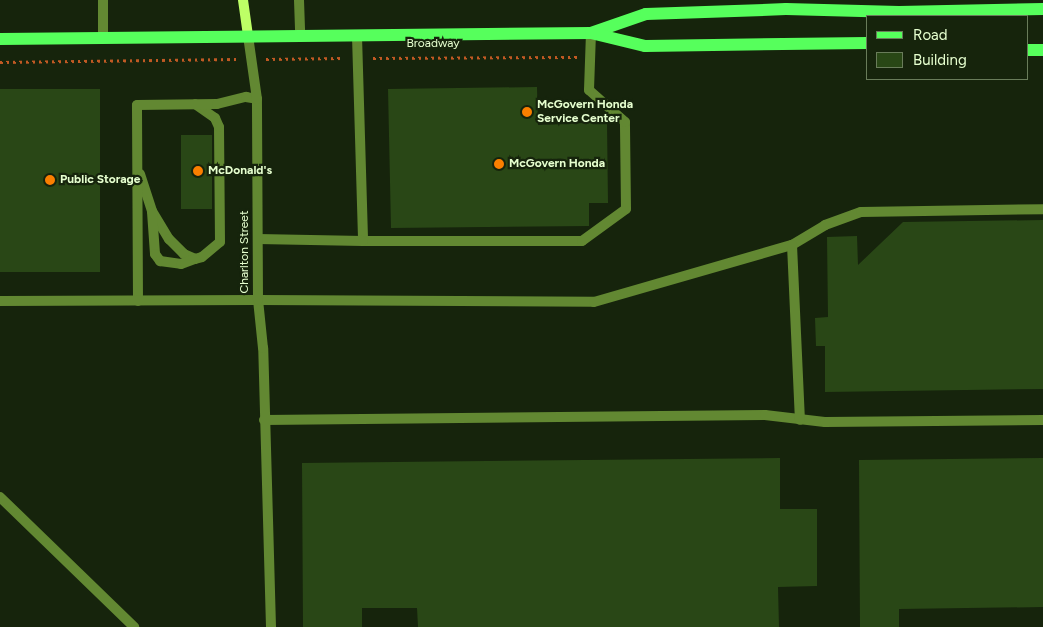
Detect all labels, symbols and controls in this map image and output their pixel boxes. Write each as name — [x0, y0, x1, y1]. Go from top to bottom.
legend — [866, 15, 1028, 80]
text: Road — [913, 26, 948, 44]
street label: Broadway — [406, 37, 460, 51]
text: Building — [913, 51, 967, 69]
place label: McGovern Honda Service Center — [537, 98, 633, 126]
marker: McGovern Honda Service Center — [521, 106, 533, 118]
place label: McGovern Honda — [509, 157, 605, 171]
marker: McGovern Honda — [493, 158, 505, 170]
place label: McDonald's — [208, 164, 272, 178]
marker: McDonald's — [192, 165, 204, 177]
place label: Public Storage — [60, 173, 140, 187]
marker: Public Storage — [44, 174, 56, 186]
street label: Charlton Street — [238, 211, 252, 293]

